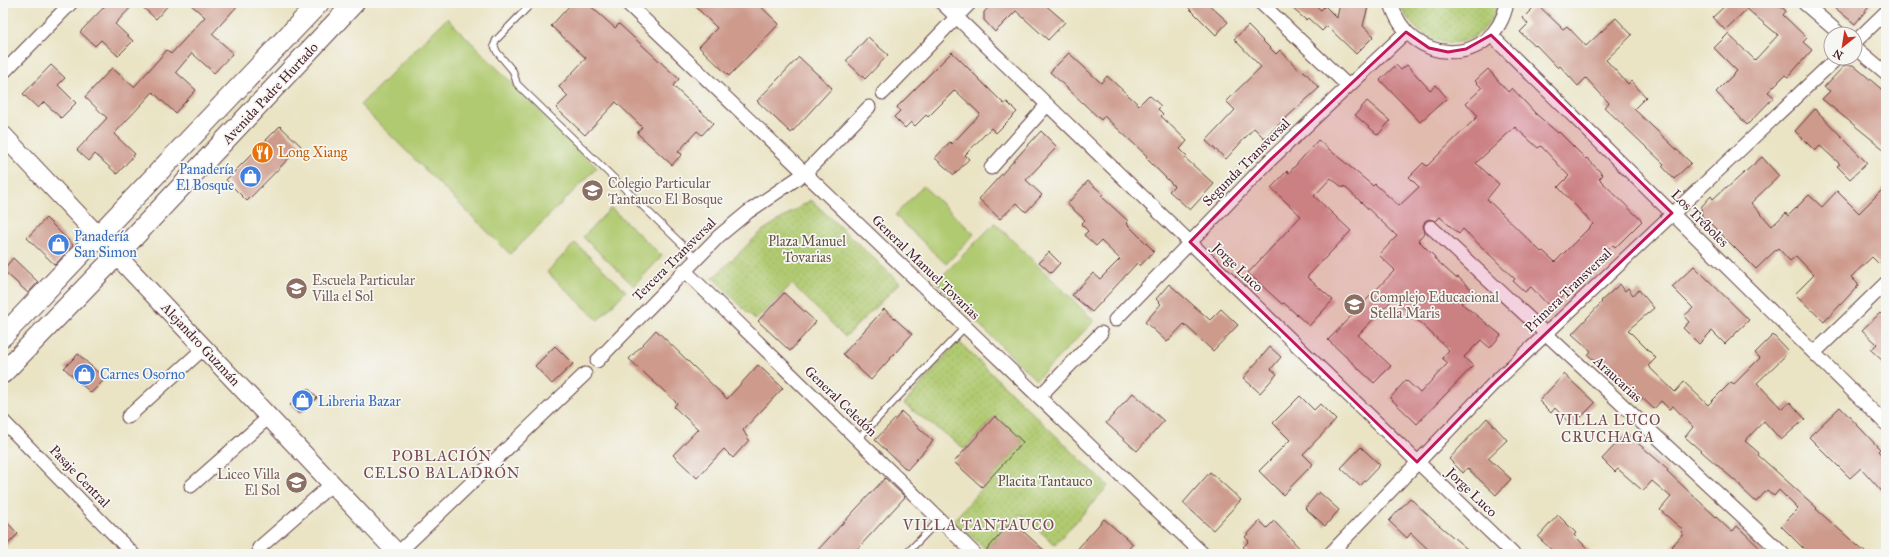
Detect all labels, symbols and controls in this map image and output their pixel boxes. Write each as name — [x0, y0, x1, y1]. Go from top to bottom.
north arrow — [1823, 26, 1863, 66]
street label: Avenida Padre Hurtado — [218, 39, 322, 149]
text: N — [1830, 46, 1846, 62]
street label: Segunda Transversal — [1199, 115, 1294, 210]
restaurant icon: Long Xiang — [249, 139, 275, 165]
place label: Long Xiang — [278, 144, 348, 161]
place label: Panadería El Bosque — [176, 161, 234, 195]
shop icon: Panadería El Bosque — [237, 164, 263, 190]
place label: Colegio Particular Tantauco El Bosque — [608, 175, 723, 209]
school or university icon: Colegio Particular Tantauco El Bosque — [579, 178, 605, 204]
street label: Los Tréboles — [1667, 186, 1732, 251]
street label: General Manuel Tovarias — [868, 211, 983, 323]
street label: Tercera Transversal — [629, 214, 720, 305]
place label: Panadería San Simon — [74, 228, 137, 261]
shop icon: Panadería San Simon — [46, 231, 72, 257]
park label: Plaza Manuel Tovarias — [768, 233, 846, 266]
street label: Jorge Luco — [1207, 238, 1267, 296]
street label: Primera Transversal — [1521, 244, 1616, 336]
place label: Escuela Particular Villa el Sol — [311, 272, 416, 305]
school or university icon: Escuela Particular Villa el Sol — [283, 275, 309, 301]
place label: Complejo Educacional Stella Maris — [1370, 289, 1499, 322]
school or university icon: Complejo Educacional Stella Maris — [1342, 292, 1368, 318]
street label: Alejandro Guzmán — [157, 298, 244, 390]
street label: Araucarias — [1589, 352, 1645, 406]
shop icon: Carnes Osorno — [71, 361, 97, 387]
street label: General Celedón — [801, 363, 881, 440]
place label: Carnes Osorno — [100, 366, 185, 383]
shop icon: Libreria Bazar — [290, 388, 316, 414]
place label: Libreria Bazar — [318, 393, 401, 410]
district label: VILLA LUCO CRUCHAGA — [1554, 411, 1661, 446]
street label: Pasaje Central — [46, 442, 114, 511]
district label: POBLACIÓN CELSO BALADRÓN — [364, 446, 520, 482]
street label: Jorge Luco — [1441, 463, 1501, 521]
place label: Liceo Villa El Sol — [217, 466, 280, 499]
school or university icon: Liceo Villa El Sol — [283, 469, 309, 495]
park label: Placita Tantauco — [998, 473, 1092, 490]
district label: VILLA TANTAUCO — [902, 516, 1055, 534]

